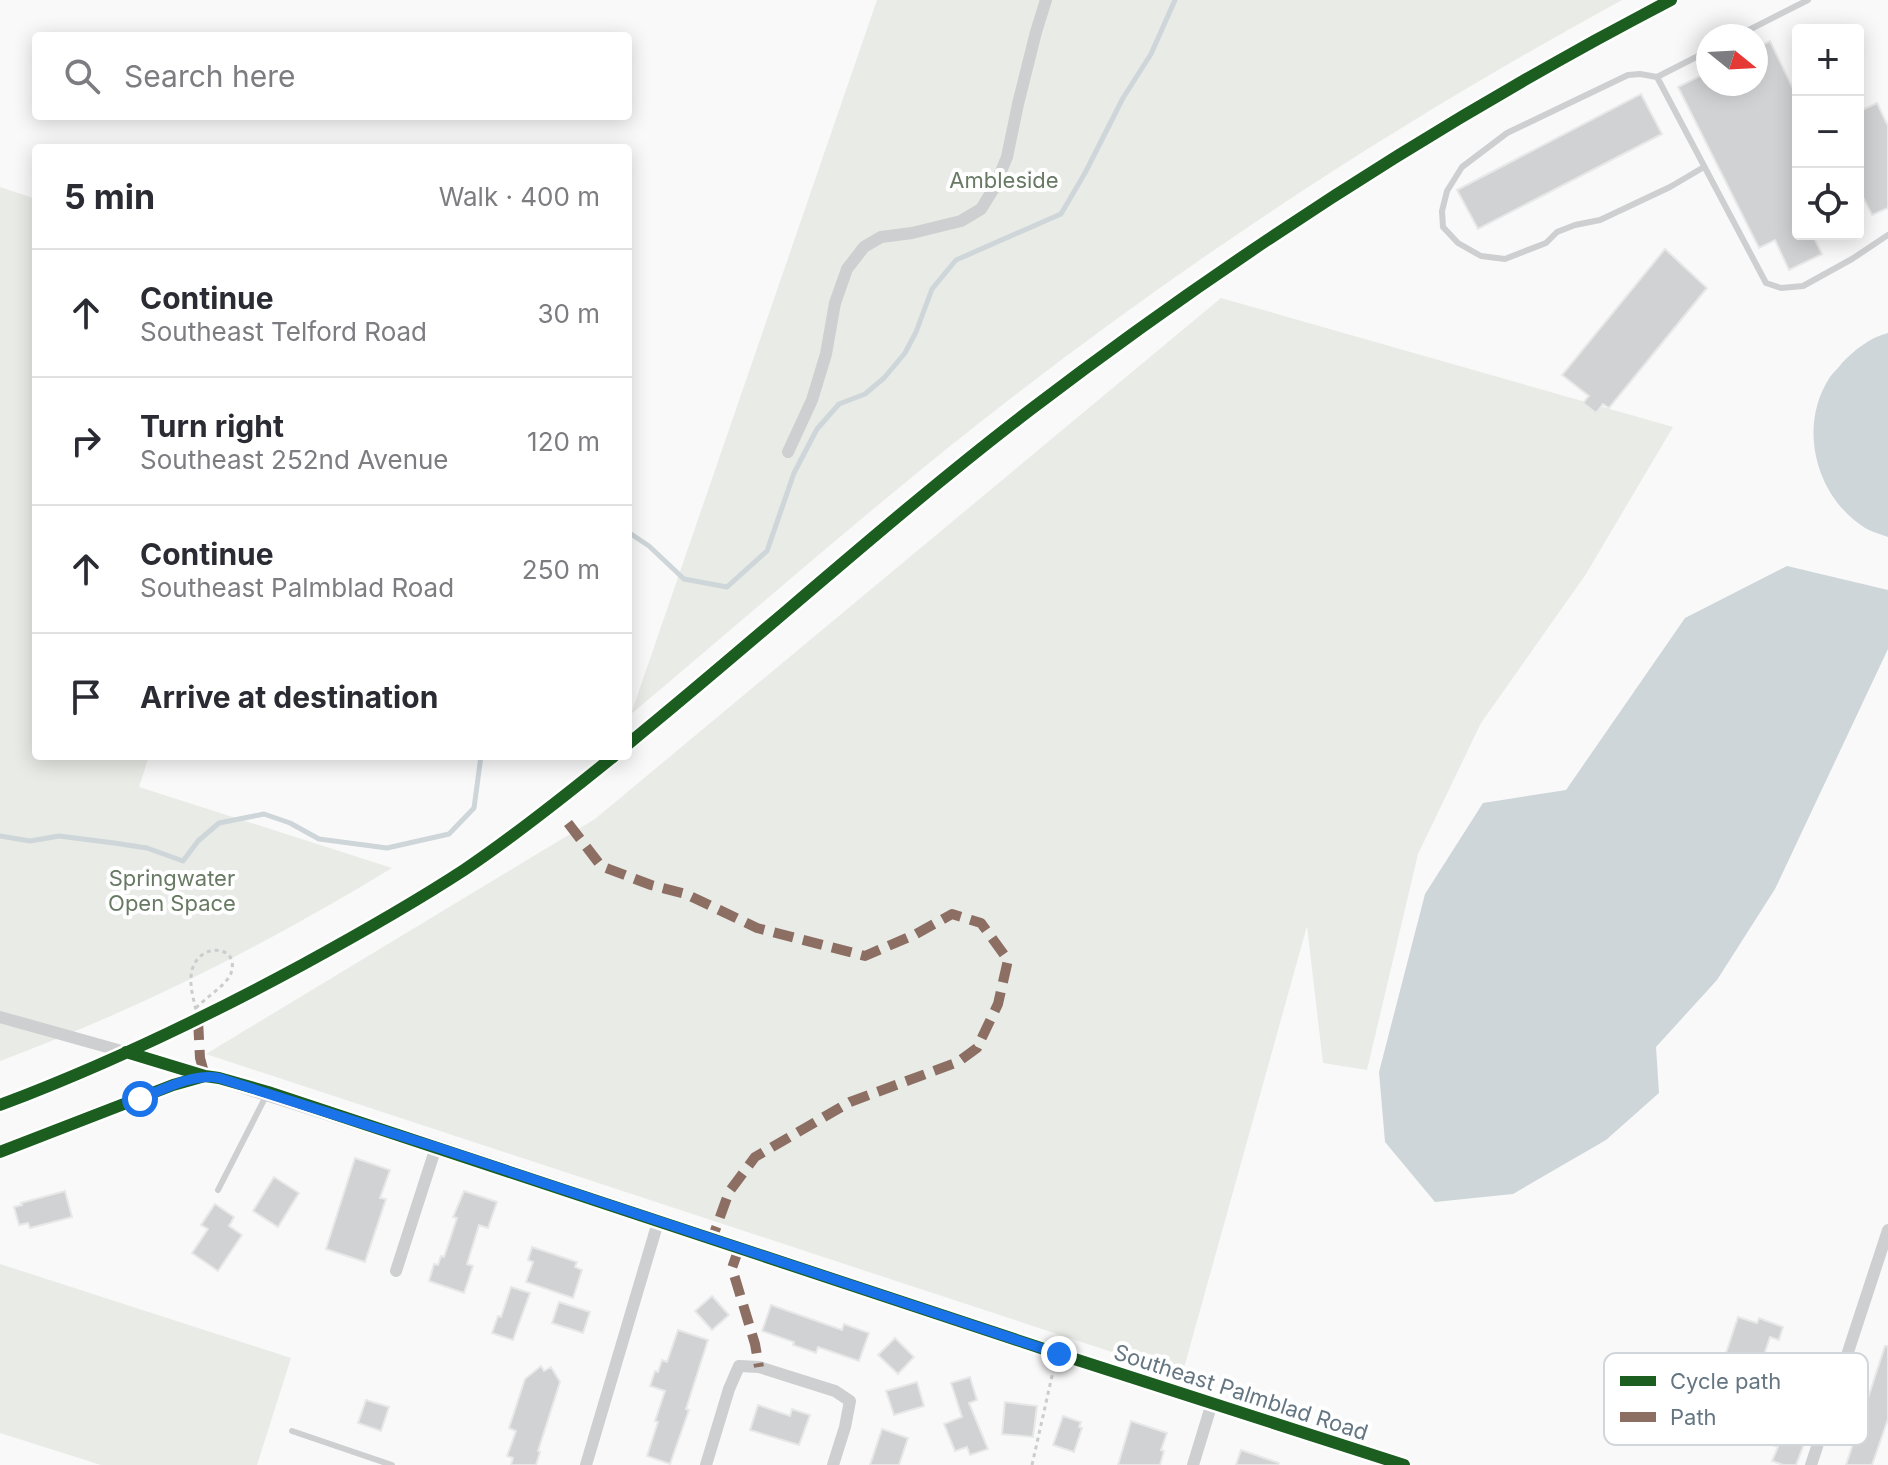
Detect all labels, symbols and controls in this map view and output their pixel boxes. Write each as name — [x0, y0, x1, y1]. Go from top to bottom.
north arrow — [1696, 24, 1768, 96]
map controls — [1792, 24, 1864, 240]
button: + — [1792, 24, 1864, 96]
search box — [32, 32, 632, 120]
icon: search — [60, 54, 104, 98]
text: Search here — [124, 58, 296, 94]
button: − — [1792, 96, 1864, 168]
park label: Ambleside — [949, 167, 1059, 193]
button: locate — [1792, 168, 1864, 240]
text: 5 min — [64, 176, 155, 217]
text: Walk · 400 m — [439, 181, 600, 212]
text: Continue — [140, 280, 274, 316]
icon: ahead — [64, 291, 108, 335]
text: 30 m — [537, 298, 600, 329]
text: Southeast Telford Road — [140, 316, 427, 347]
text: Turn right — [140, 408, 284, 444]
icon: right — [64, 419, 108, 463]
text: 120 m — [527, 426, 600, 457]
text: Southeast 252nd Avenue — [140, 444, 449, 475]
text: Continue — [140, 536, 274, 572]
icon: ahead — [64, 547, 108, 591]
text: 250 m — [522, 554, 600, 585]
text: Southeast Palmblad Road — [140, 572, 454, 603]
icon: arrive — [64, 675, 108, 719]
text: Arrive at destination — [140, 679, 438, 715]
park label: Springwater Open Space — [108, 865, 236, 916]
route start — [122, 1081, 158, 1117]
route end — [1041, 1336, 1077, 1372]
street label: Southeast Palmblad Road — [1111, 1339, 1371, 1445]
legend — [1604, 1353, 1868, 1445]
text: Cycle path — [1670, 1368, 1781, 1394]
text: Path — [1670, 1404, 1717, 1430]

